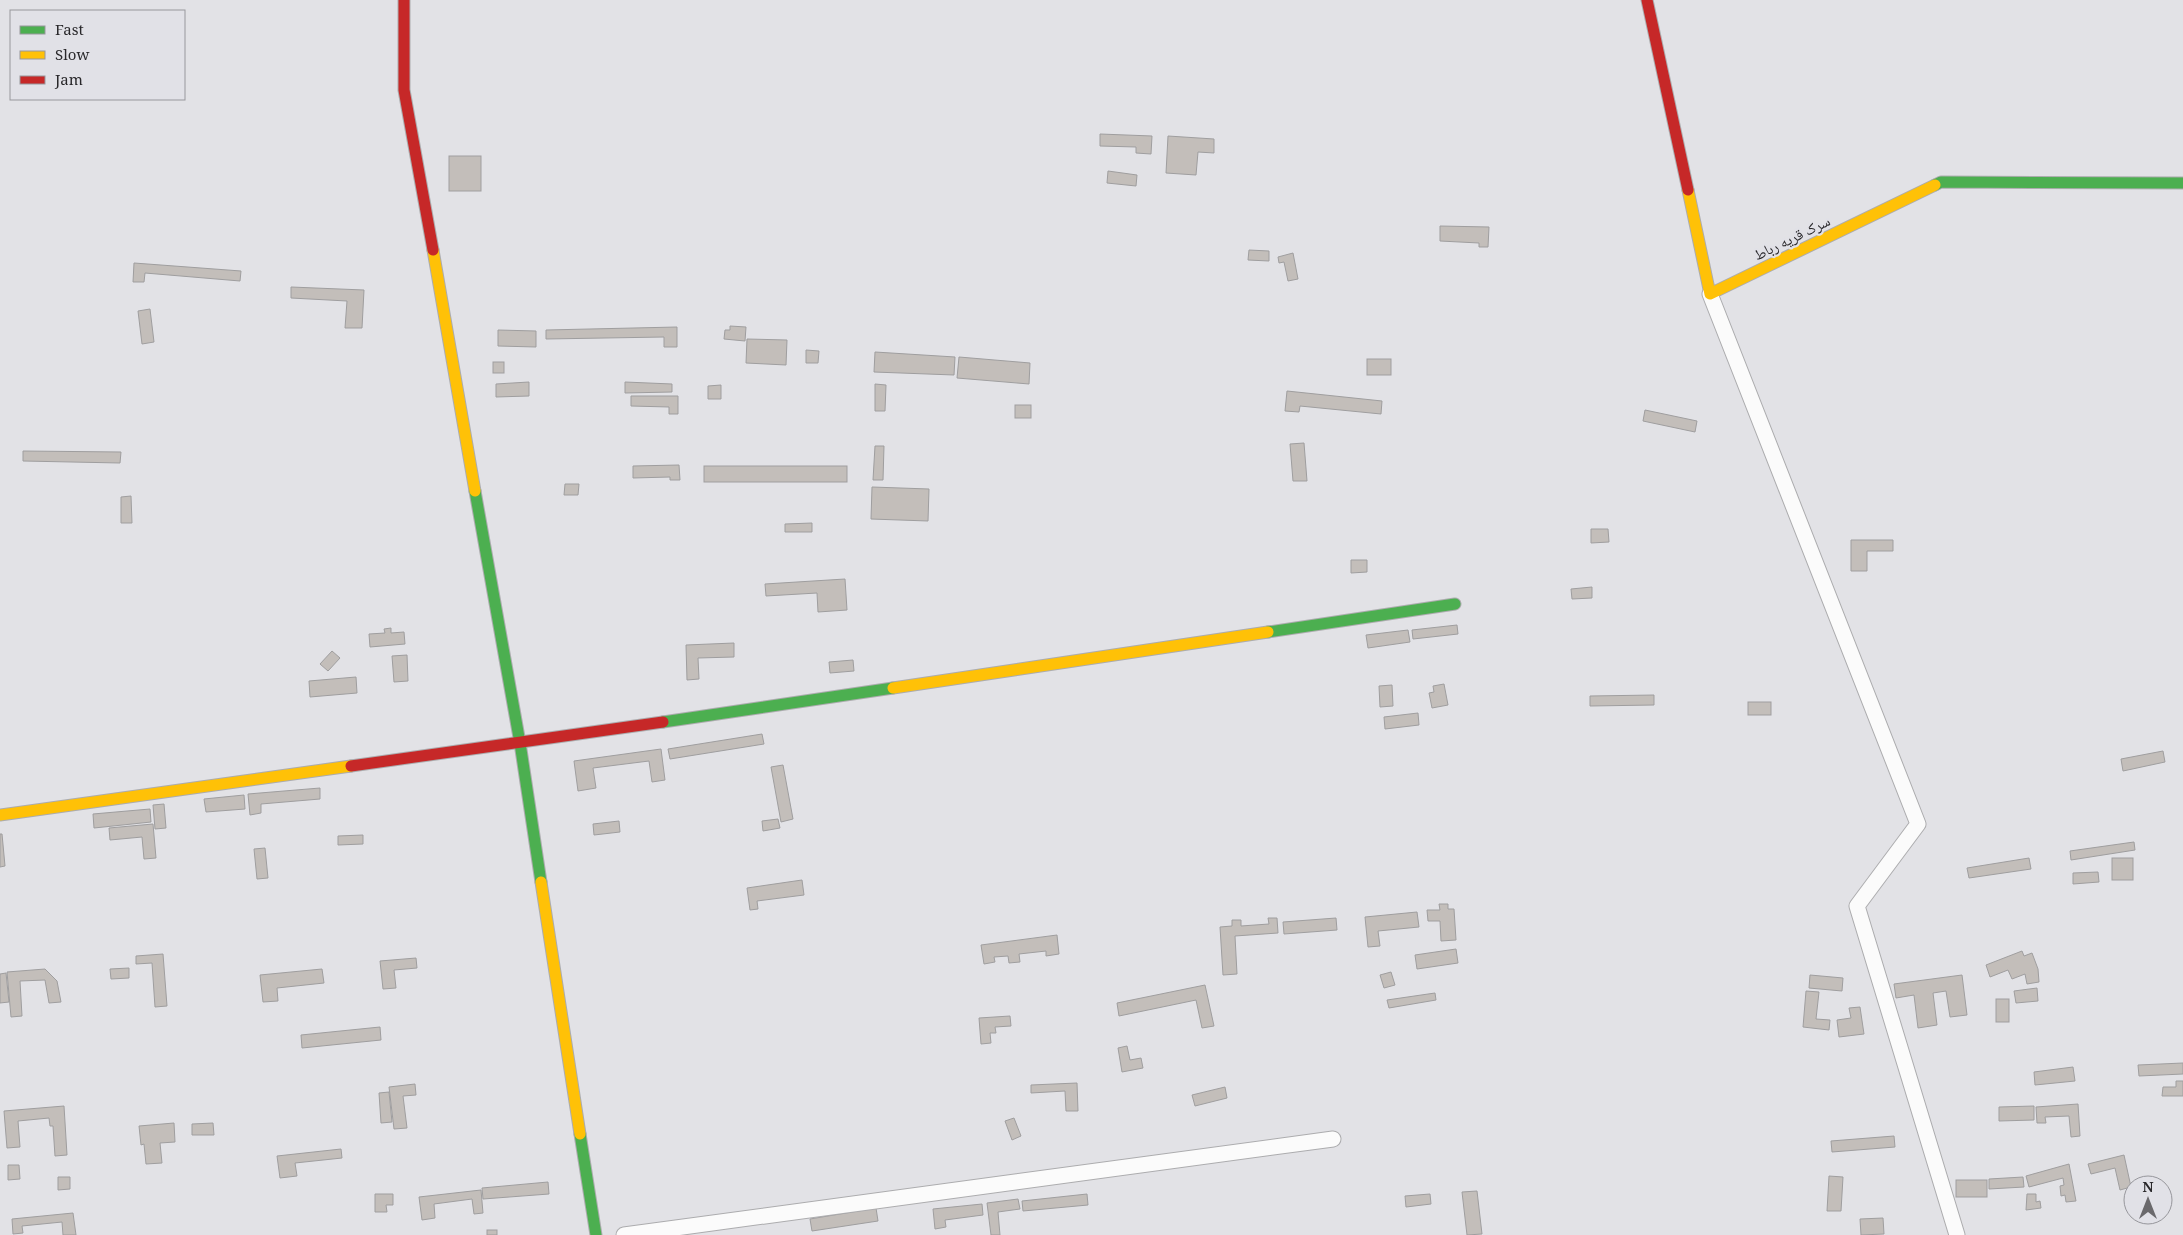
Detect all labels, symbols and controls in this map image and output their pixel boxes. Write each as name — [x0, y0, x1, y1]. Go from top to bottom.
legend — [10, 10, 185, 100]
text: Fast — [55, 19, 84, 45]
text: Slow — [55, 44, 89, 70]
text: Jam — [54, 69, 83, 95]
street label: سرک قریه رباط — [1750, 210, 1836, 270]
north arrow — [2123, 1175, 2173, 1225]
text: N — [2142, 1177, 2154, 1201]

